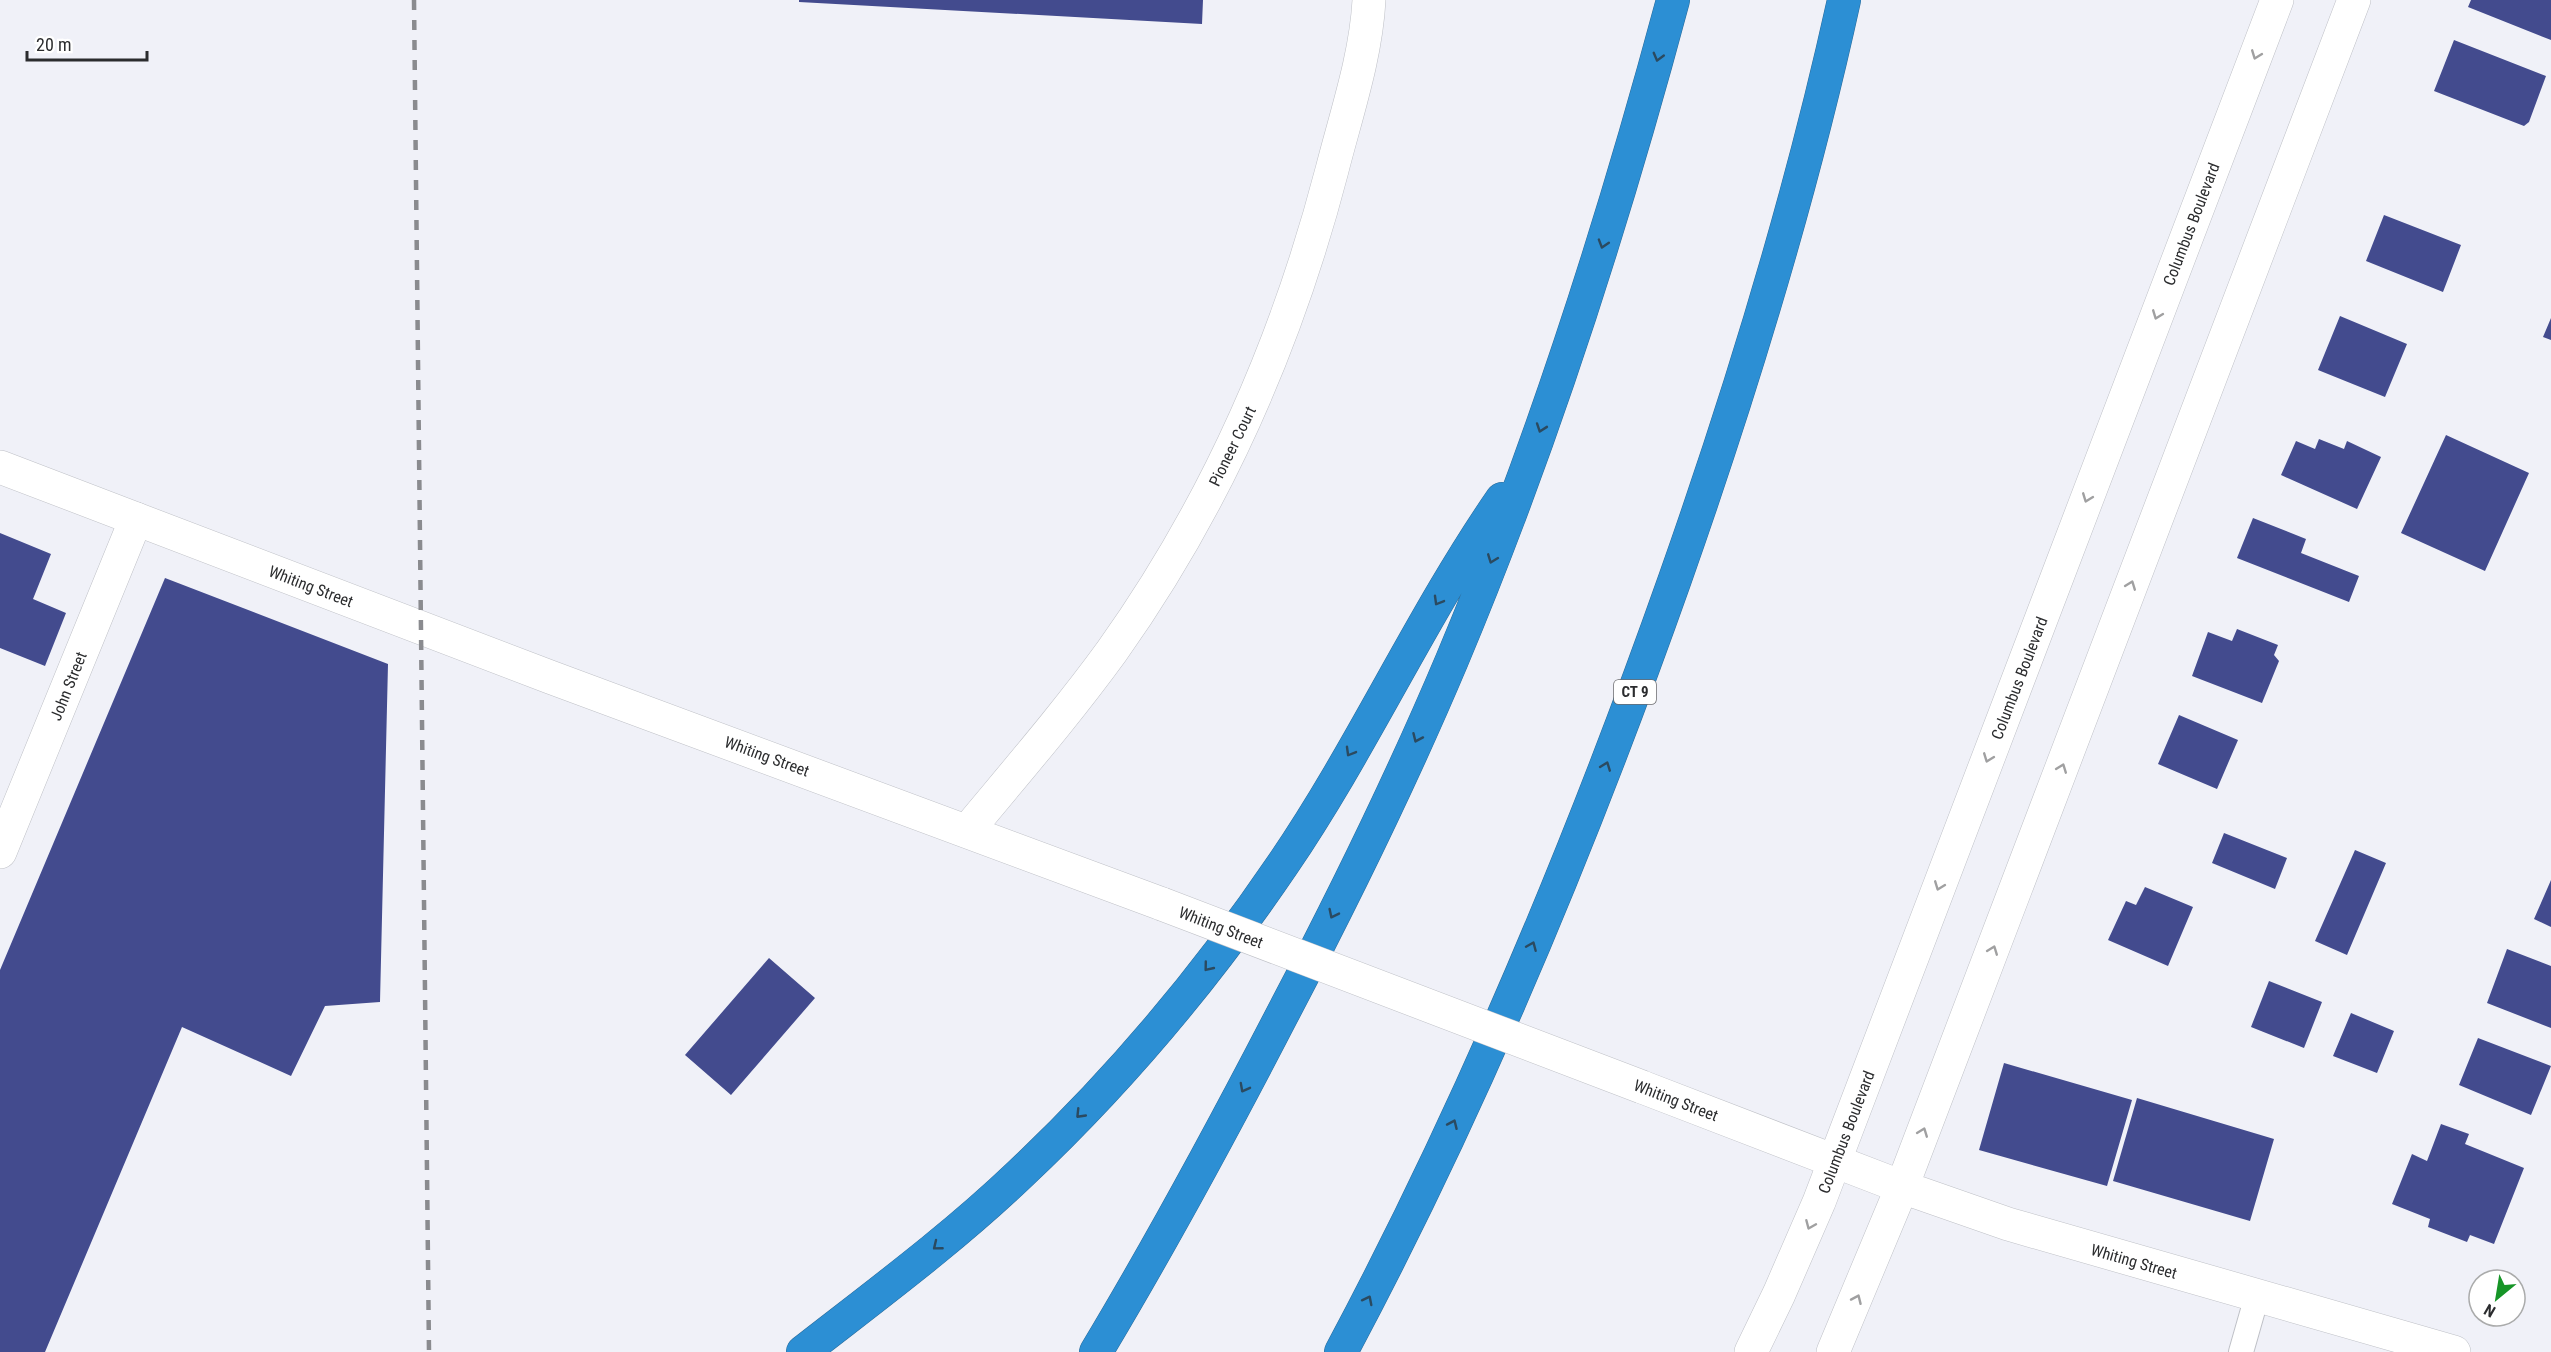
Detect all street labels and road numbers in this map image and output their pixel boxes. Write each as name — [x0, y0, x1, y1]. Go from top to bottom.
street label: Columbus Boulevard — [2159, 160, 2224, 288]
street label: Pioneer Court — [1205, 403, 1260, 489]
street label: Whiting Street — [266, 562, 356, 611]
street label: Columbus Boulevard — [1987, 614, 2052, 742]
street label: John Street — [46, 649, 91, 723]
road number: CT 9 — [1614, 680, 1656, 704]
street label: Whiting Street — [722, 732, 812, 781]
street label: Whiting Street — [1176, 903, 1266, 952]
street label: Columbus Boulevard — [1814, 1068, 1879, 1196]
street label: Whiting Street — [1631, 1076, 1721, 1125]
street label: Whiting Street — [2089, 1240, 2179, 1283]

